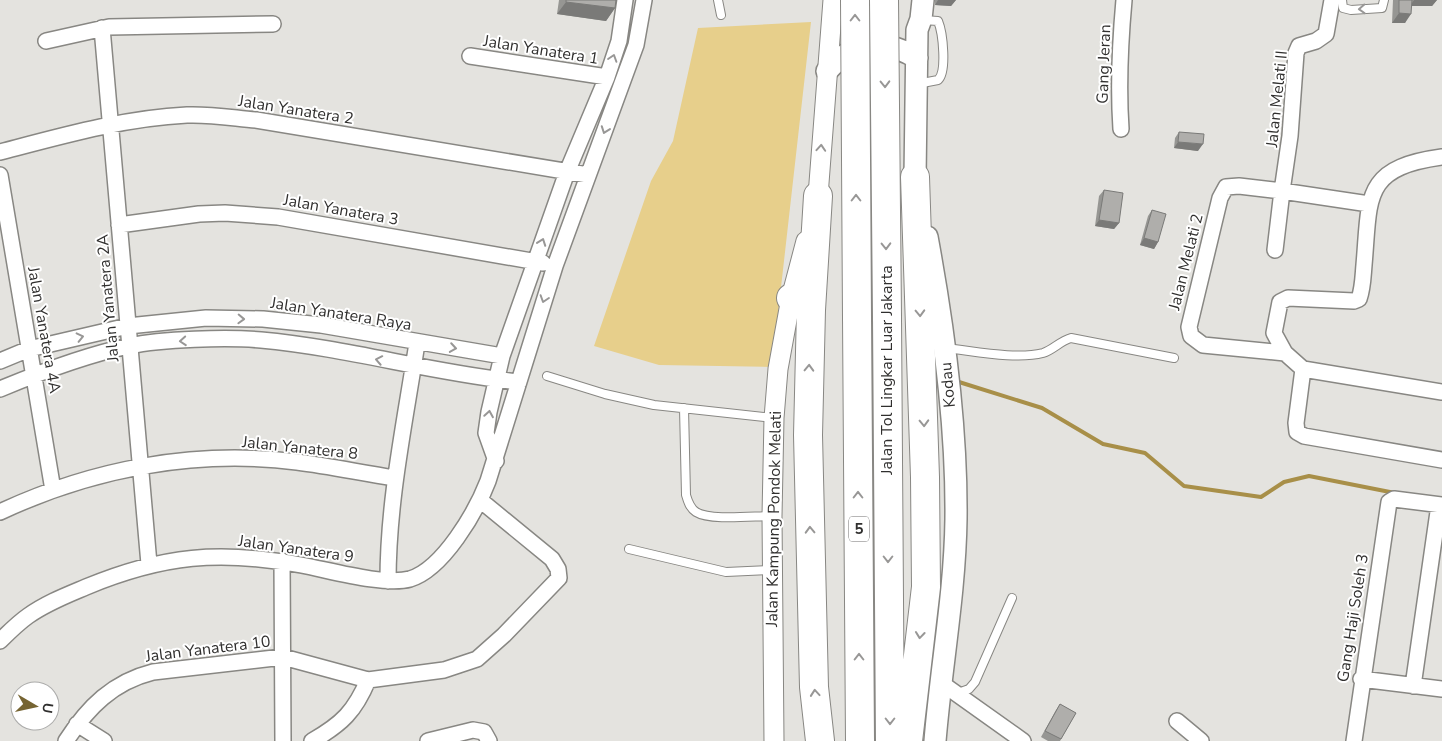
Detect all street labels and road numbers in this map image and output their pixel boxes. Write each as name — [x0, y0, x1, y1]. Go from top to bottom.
street label: Gang Jeran — [1092, 24, 1116, 104]
street label: Jalan Yanatera 1 — [481, 30, 600, 70]
street label: Jalan Melati II — [1261, 50, 1293, 149]
street label: Jalan Yanatera 2 — [236, 90, 355, 130]
street label: Jalan Yanatera 3 — [281, 189, 400, 231]
street label: Jalan Melati 2 — [1163, 212, 1209, 313]
street label: Jalan Yanatera 2A — [91, 233, 125, 364]
street label: Jalan Yanatera 4A — [22, 264, 66, 395]
street label: Jalan Tol Lingkar Luar Jakarta — [876, 265, 898, 476]
street label: Jalan Yanatera Raya — [268, 292, 413, 336]
street label: Kodau — [935, 361, 961, 409]
street label: Jalan Kampung Pondok Melati — [761, 411, 787, 628]
street label: Jalan Yanatera 8 — [240, 431, 359, 465]
road number: 5 — [849, 516, 869, 542]
street label: Jalan Yanatera 9 — [236, 530, 355, 568]
street label: Gang Haji Soleh 3 — [1332, 552, 1374, 684]
street label: Jalan Yanatera 10 — [143, 630, 272, 668]

